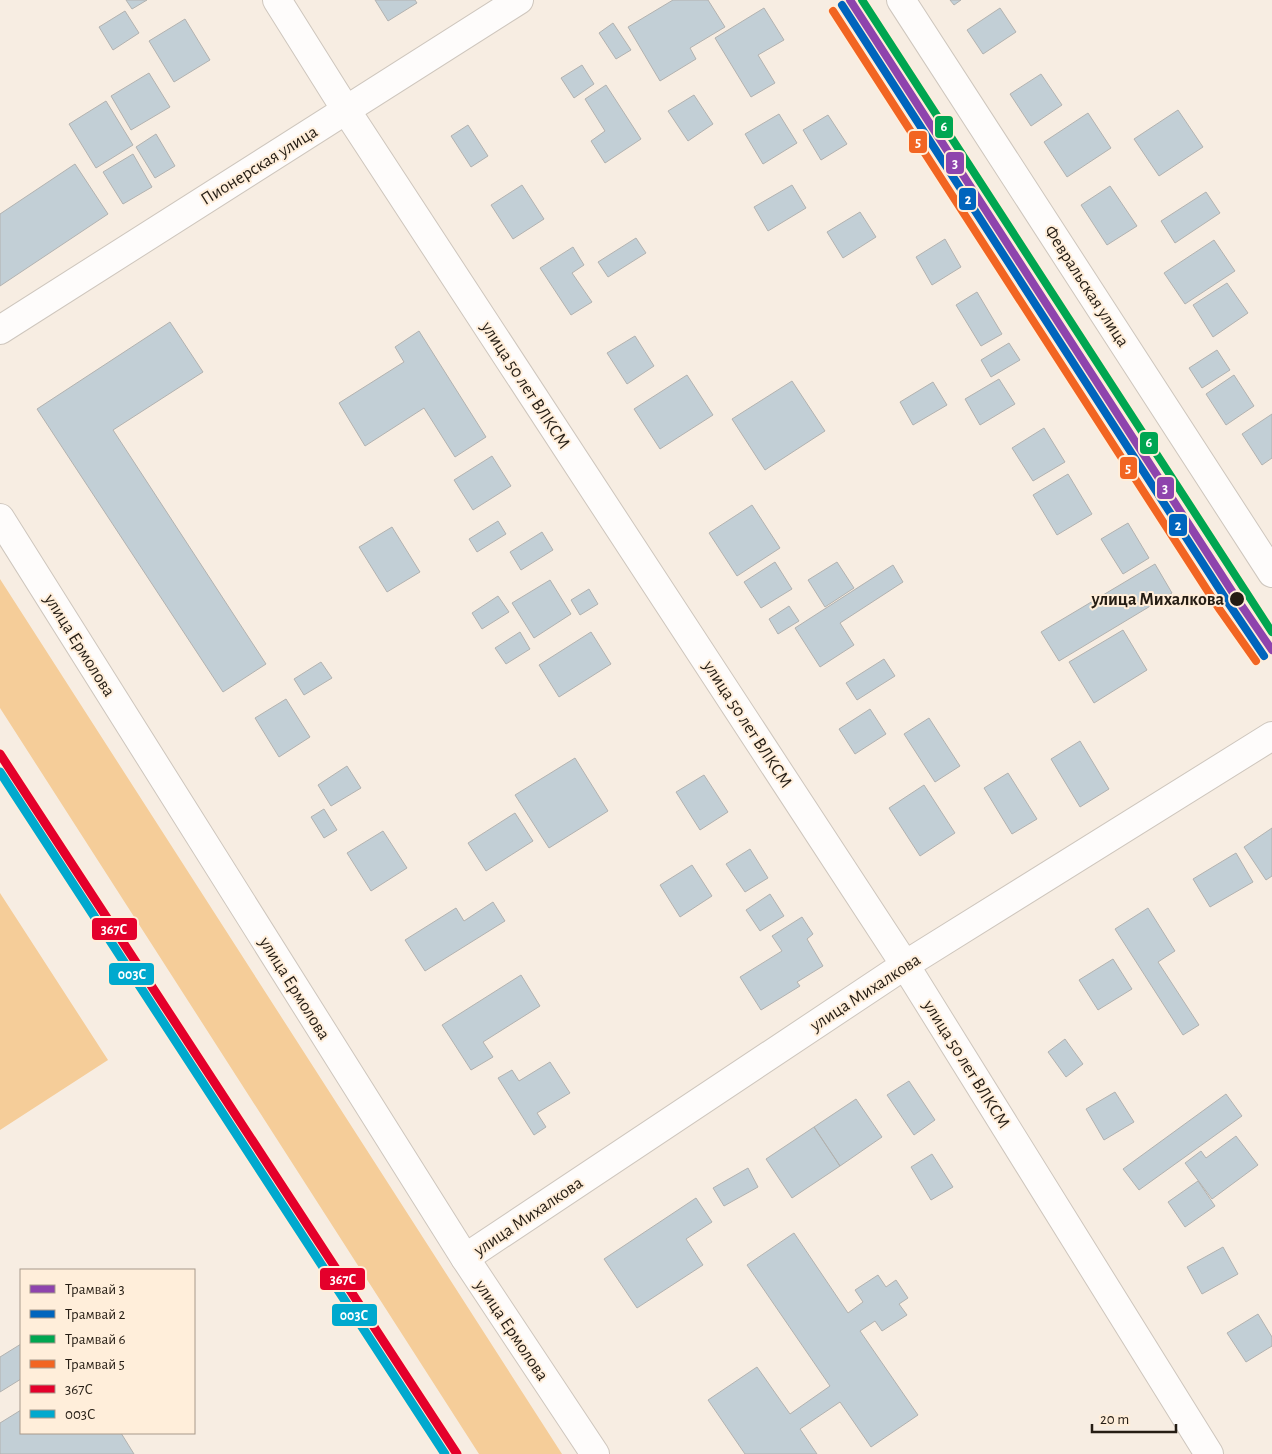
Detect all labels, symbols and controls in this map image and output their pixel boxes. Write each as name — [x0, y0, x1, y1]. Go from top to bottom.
line badge: 6 — [934, 115, 954, 139]
text: 6 — [941, 120, 948, 134]
street label: Пионерская улица — [198, 123, 321, 209]
line badge: 5 — [908, 130, 928, 154]
text: 5 — [915, 136, 921, 150]
line badge: 3 — [945, 151, 965, 175]
text: 3 — [952, 157, 958, 171]
line badge: 2 — [958, 187, 977, 211]
text: 2 — [965, 193, 972, 207]
street label: Февральская улица — [1040, 223, 1132, 350]
street label: улица 50 лет ВЛКСМ — [477, 318, 573, 452]
line badge: 6 — [1139, 431, 1159, 455]
text: 6 — [1146, 436, 1153, 450]
line badge: 5 — [1119, 456, 1138, 480]
text: 5 — [1125, 462, 1131, 476]
line badge: 3 — [1156, 476, 1175, 500]
text: 3 — [1162, 482, 1168, 496]
line badge: 2 — [1168, 513, 1188, 537]
text: 2 — [1175, 519, 1182, 533]
street label: улица Ермолова — [40, 590, 118, 700]
marker: улица Михалкова — [1228, 590, 1246, 608]
place label: улица Михалкова — [1090, 591, 1224, 609]
street label: улица 50 лет ВЛКСМ — [699, 657, 795, 791]
line badge: 367С — [91, 917, 138, 941]
text: 367С — [101, 923, 128, 937]
street label: улица Ермолова — [255, 933, 333, 1043]
street label: улица Михалкова — [807, 951, 924, 1036]
line badge: 003С — [108, 962, 155, 986]
text: 003С — [118, 968, 146, 982]
street label: улица 50 лет ВЛКСМ — [919, 996, 1013, 1132]
street label: улица Михалкова — [470, 1174, 586, 1260]
line badge: 367С — [319, 1267, 366, 1291]
legend — [20, 1269, 195, 1434]
text: 367С — [330, 1273, 357, 1287]
street label: улица Ермолова — [470, 1276, 551, 1384]
text: Трамвай 3 — [65, 1282, 125, 1297]
line badge: 003С — [331, 1303, 378, 1327]
text: Трамвай 2 — [65, 1307, 126, 1322]
text: 003С — [340, 1309, 368, 1323]
text: Трамвай 6 — [65, 1332, 126, 1347]
text: Трамвай 5 — [65, 1357, 125, 1372]
text: 367С — [65, 1382, 93, 1397]
scale bar — [1092, 1402, 1176, 1434]
text: 003С — [65, 1407, 95, 1422]
text: 20 m — [1100, 1412, 1129, 1427]

